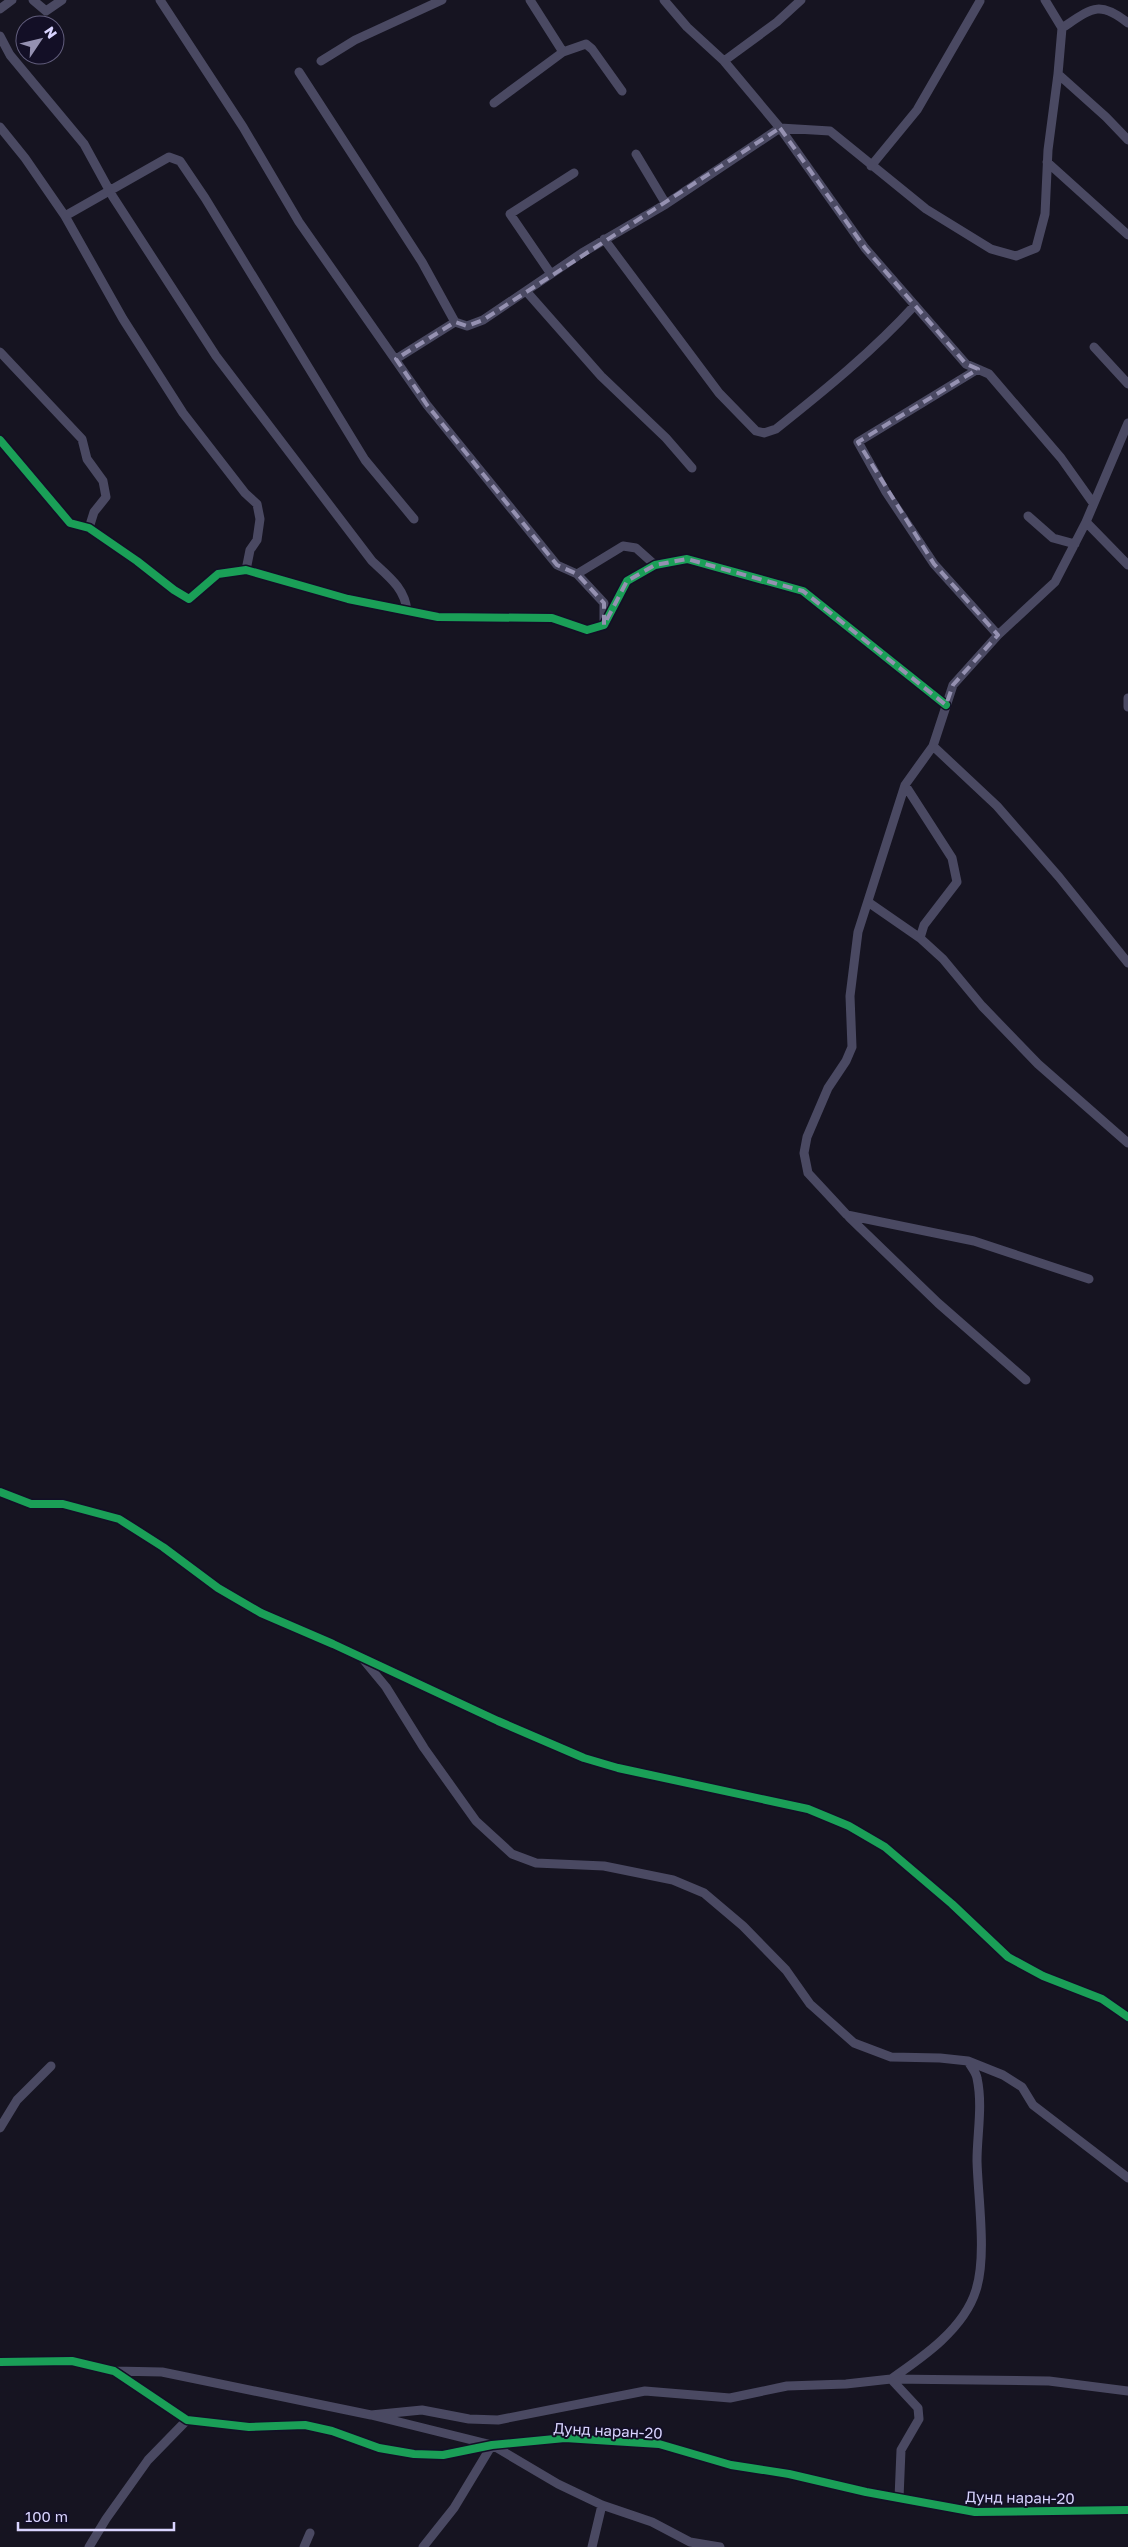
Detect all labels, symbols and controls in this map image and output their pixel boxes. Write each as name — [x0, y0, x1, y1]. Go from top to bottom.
north arrow — [15, 15, 65, 65]
text: N — [41, 23, 61, 41]
street label: Дунд наран-20 — [553, 2418, 663, 2442]
street label: Дунд наран-20 — [965, 2487, 1075, 2507]
scale bar — [18, 2500, 174, 2532]
text: 100 m — [25, 2507, 68, 2525]

